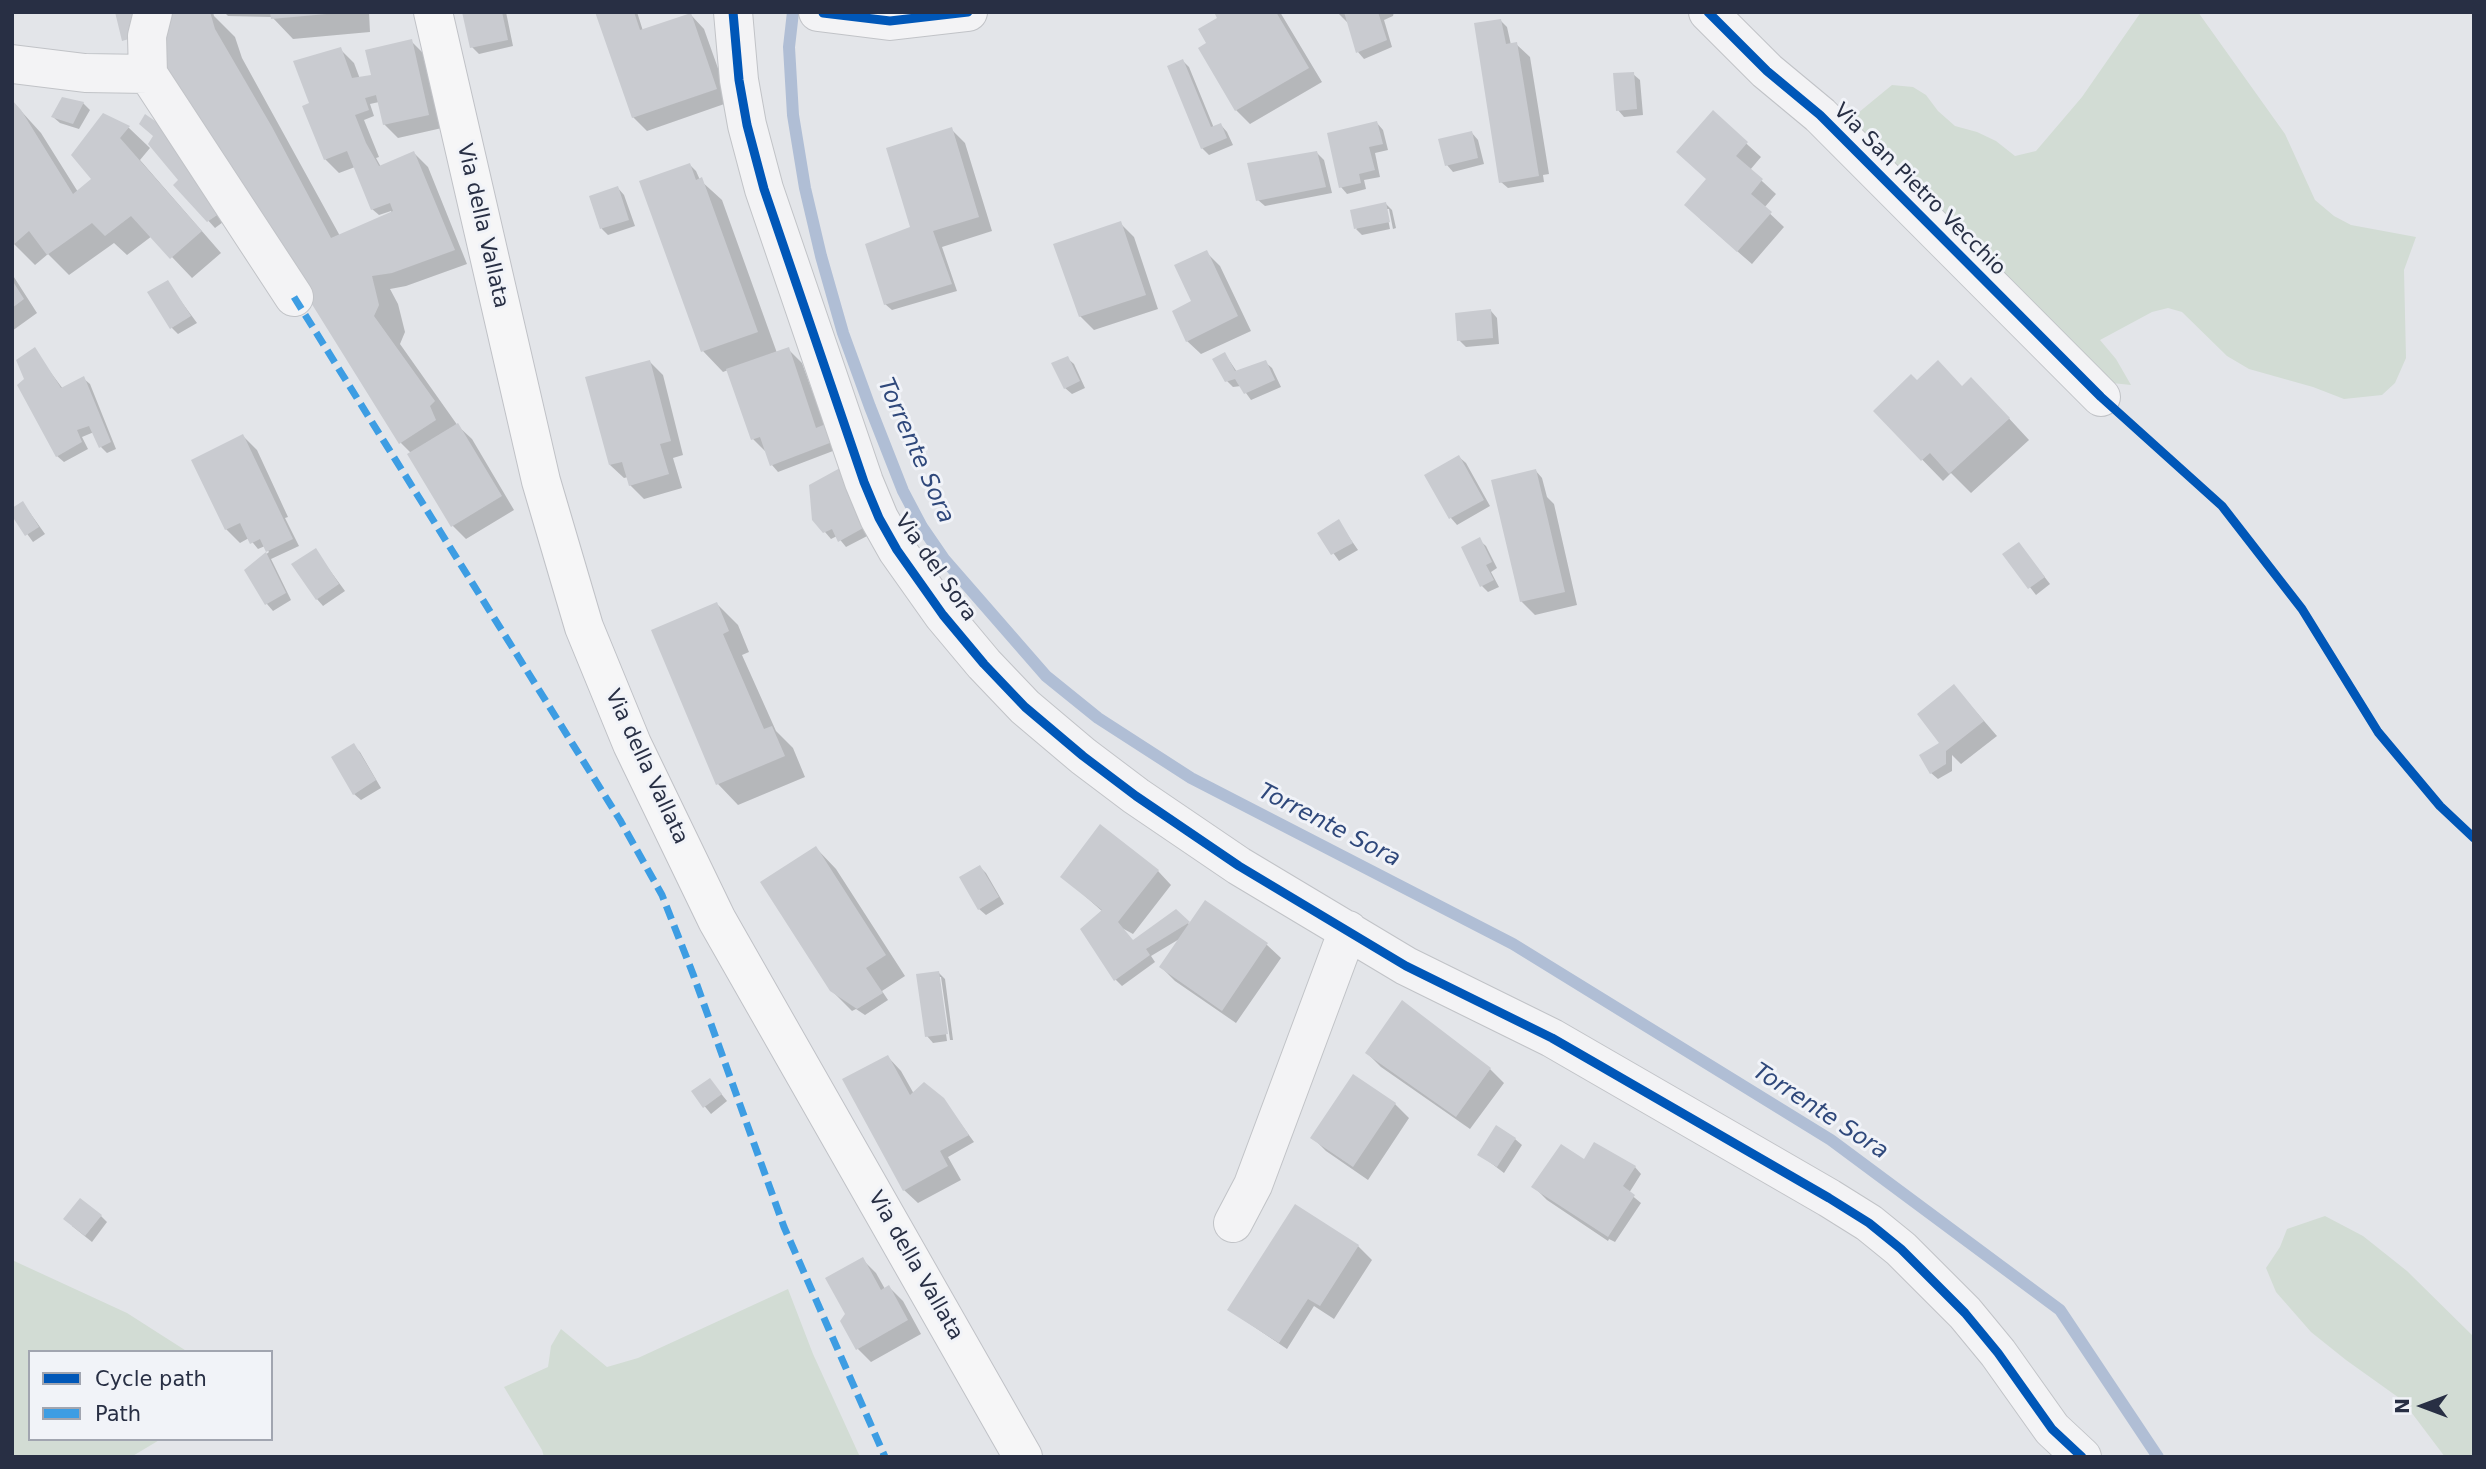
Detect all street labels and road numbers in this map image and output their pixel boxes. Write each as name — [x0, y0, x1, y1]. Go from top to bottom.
street label: Via San Pietro Vecchio — [1828, 99, 2010, 281]
street label: Via della Vallata — [451, 141, 513, 311]
street label: Via del Sora — [889, 509, 981, 627]
street label: Via della Vallata — [599, 686, 693, 848]
street label: Via della Vallata — [862, 1187, 968, 1345]

